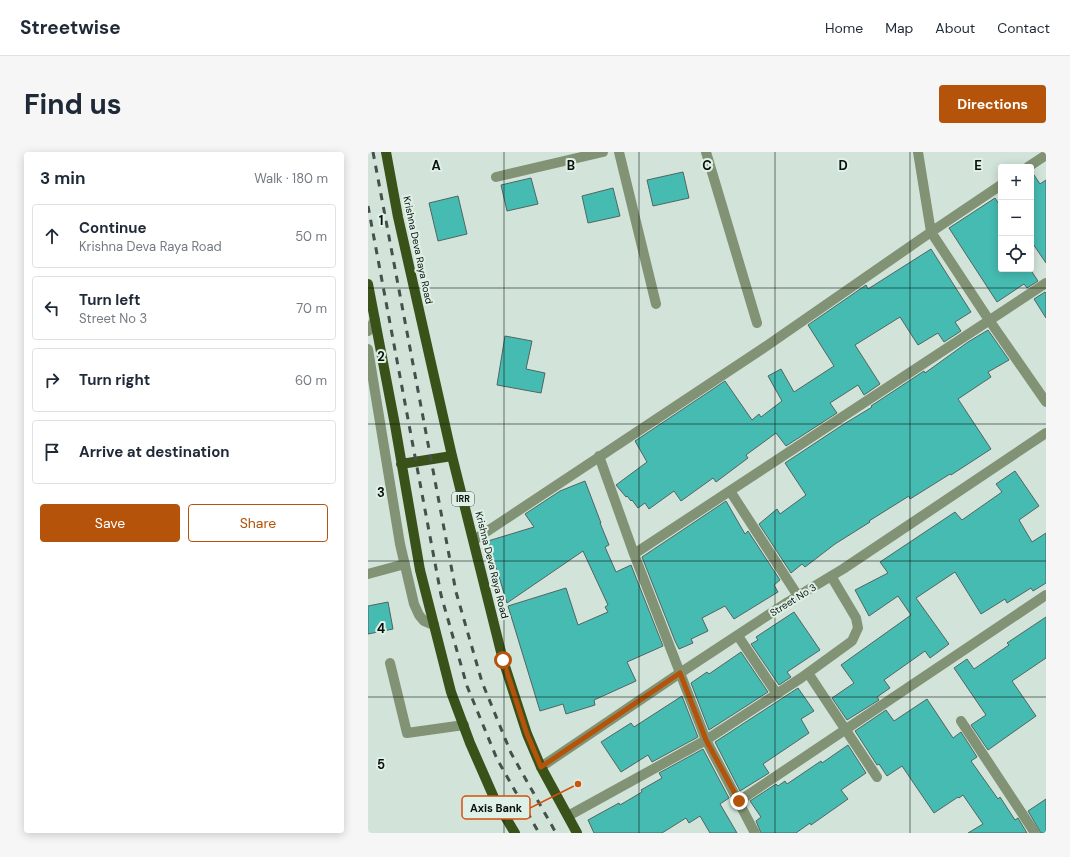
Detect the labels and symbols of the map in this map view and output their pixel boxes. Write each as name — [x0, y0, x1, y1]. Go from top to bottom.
text: A — [431, 157, 441, 174]
text: B — [567, 157, 575, 174]
text: C — [702, 157, 712, 174]
text: D — [838, 157, 848, 174]
text: E — [974, 157, 982, 174]
street label: Krishna Deva Raya Road — [400, 195, 436, 305]
text: 1 — [379, 212, 383, 229]
text: 2 — [377, 348, 385, 365]
text: 3 — [377, 484, 385, 501]
road number: IRR — [452, 492, 474, 506]
street label: Krishna Deva Raya Road — [472, 510, 512, 620]
street label: Street No 3 — [767, 581, 819, 619]
text: 4 — [377, 620, 385, 637]
route start — [494, 651, 512, 669]
text: 5 — [377, 756, 385, 773]
route end — [730, 792, 748, 810]
callout: Axis Bank — [462, 796, 530, 819]
text: Axis Bank — [470, 801, 523, 815]

